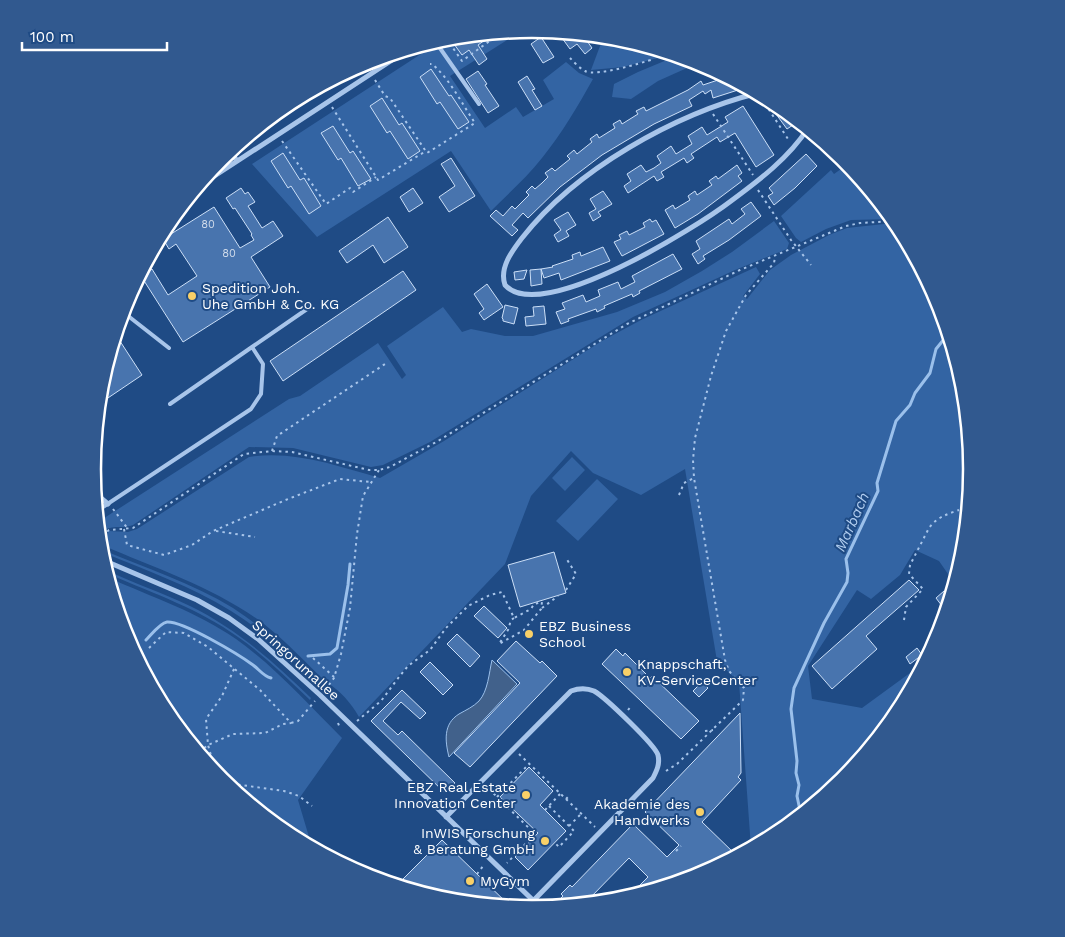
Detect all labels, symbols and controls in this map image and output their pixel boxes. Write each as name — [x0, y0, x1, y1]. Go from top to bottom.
scale bar — [22, 20, 168, 52]
text: 100 m — [30, 28, 74, 46]
house number: 80 — [201, 218, 215, 231]
house number: 80 — [222, 247, 236, 260]
place label: Spedition Joh. Uhe GmbH & Co. KG — [202, 280, 339, 312]
marker: Spedition Joh. Uhe GmbH & Co. KG — [186, 290, 198, 302]
water label: Marbach — [831, 490, 873, 554]
street label: Springorumallee — [249, 617, 343, 703]
place label: EBZ Business School — [539, 618, 631, 650]
marker: EBZ Business School — [523, 628, 535, 640]
place label: Knappschaft, KV-ServiceCenter — [637, 656, 757, 688]
marker: Knappschaft, KV-ServiceCenter — [621, 666, 633, 678]
place label: EBZ Real Estate Innovation Center — [394, 779, 516, 811]
marker: EBZ Real Estate Innovation Center — [520, 789, 532, 801]
place label: Akademie des Handwerks — [594, 796, 690, 828]
marker: Akademie des Handwerks — [694, 806, 706, 818]
place label: InWIS Forschung & Beratung GmbH — [413, 825, 536, 857]
marker: InWIS Forschung & Beratung GmbH — [539, 835, 551, 847]
place label: MyGym — [480, 873, 530, 889]
marker: MyGym — [464, 875, 476, 887]

